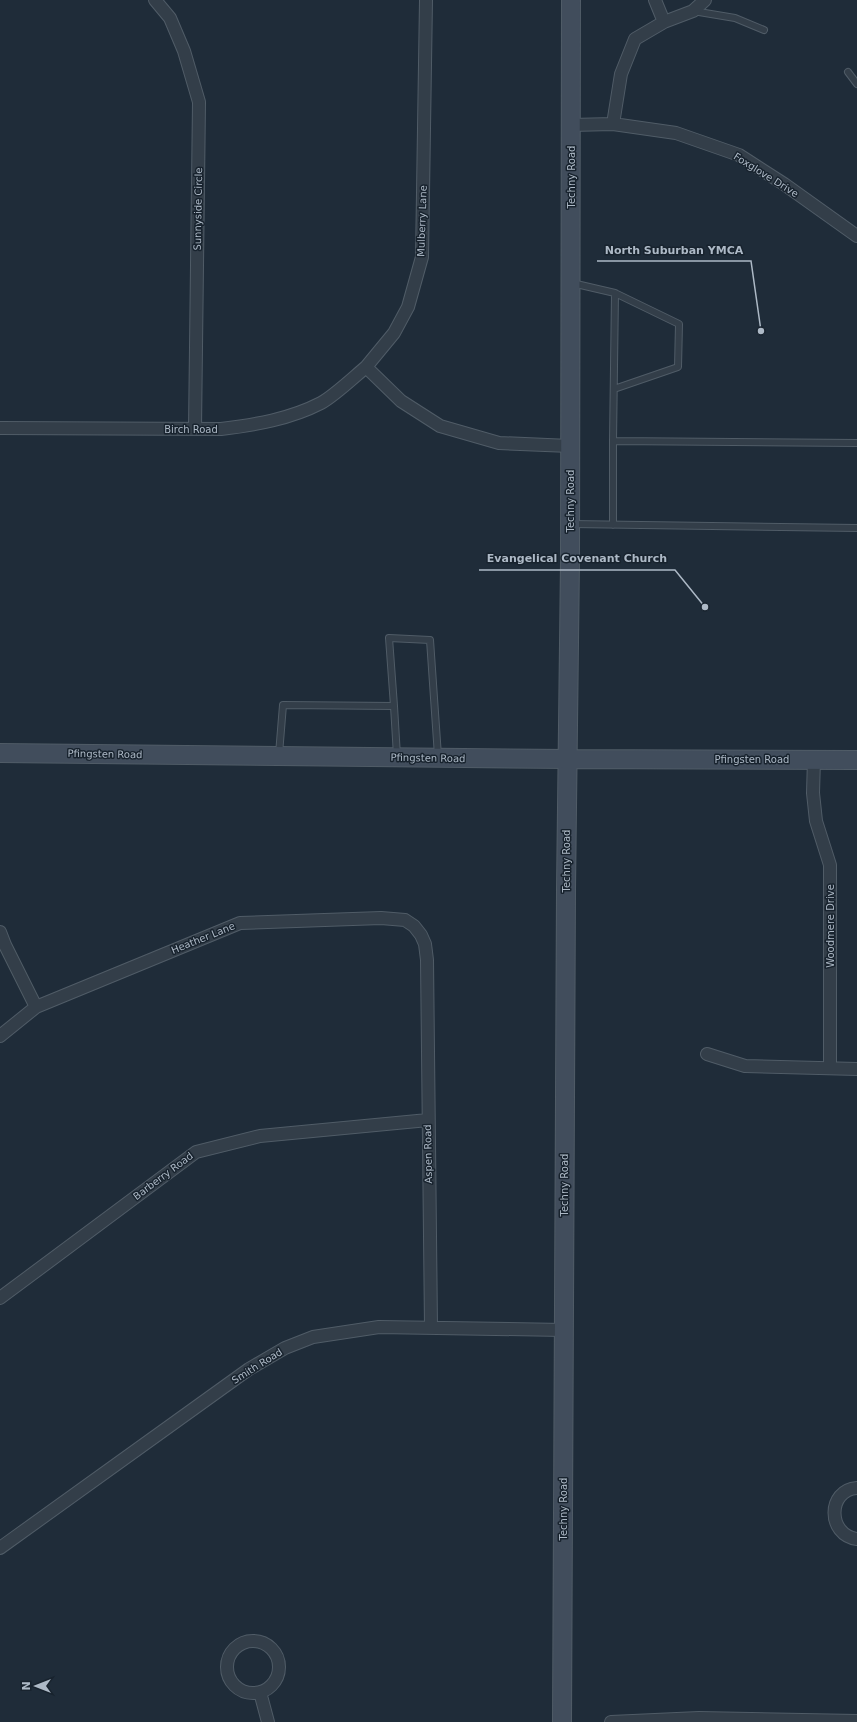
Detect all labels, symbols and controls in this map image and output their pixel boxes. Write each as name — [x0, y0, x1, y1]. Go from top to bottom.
street label: Techny Road — [566, 146, 577, 209]
street label: Foxglove Drive — [732, 151, 800, 199]
street label: Sunnyside Circle — [192, 167, 204, 251]
street label: Mulberry Lane — [415, 185, 429, 257]
callout: North Suburban YMCA — [597, 238, 751, 261]
text: North Suburban YMCA — [605, 244, 744, 257]
street label: Birch Road — [164, 424, 218, 435]
street label: Techny Road — [565, 470, 576, 533]
callout: Evangelical Covenant Church — [479, 547, 675, 570]
text: Evangelical Covenant Church — [487, 552, 667, 565]
street label: Pfingsten Road — [67, 748, 143, 760]
street label: Pfingsten Road — [390, 752, 466, 764]
street label: Pfingsten Road — [715, 754, 789, 765]
street label: Techny Road — [561, 830, 572, 893]
street label: Woodmere Drive — [825, 884, 836, 968]
street label: Heather Lane — [170, 920, 236, 956]
street label: Aspen Road — [422, 1124, 434, 1184]
street label: Barberry Road — [131, 1150, 195, 1202]
street label: Techny Road — [559, 1154, 570, 1217]
street label: Smith Road — [230, 1346, 284, 1386]
street label: Techny Road — [558, 1478, 569, 1541]
north arrow — [16, 1666, 56, 1706]
text: N — [20, 1681, 33, 1691]

